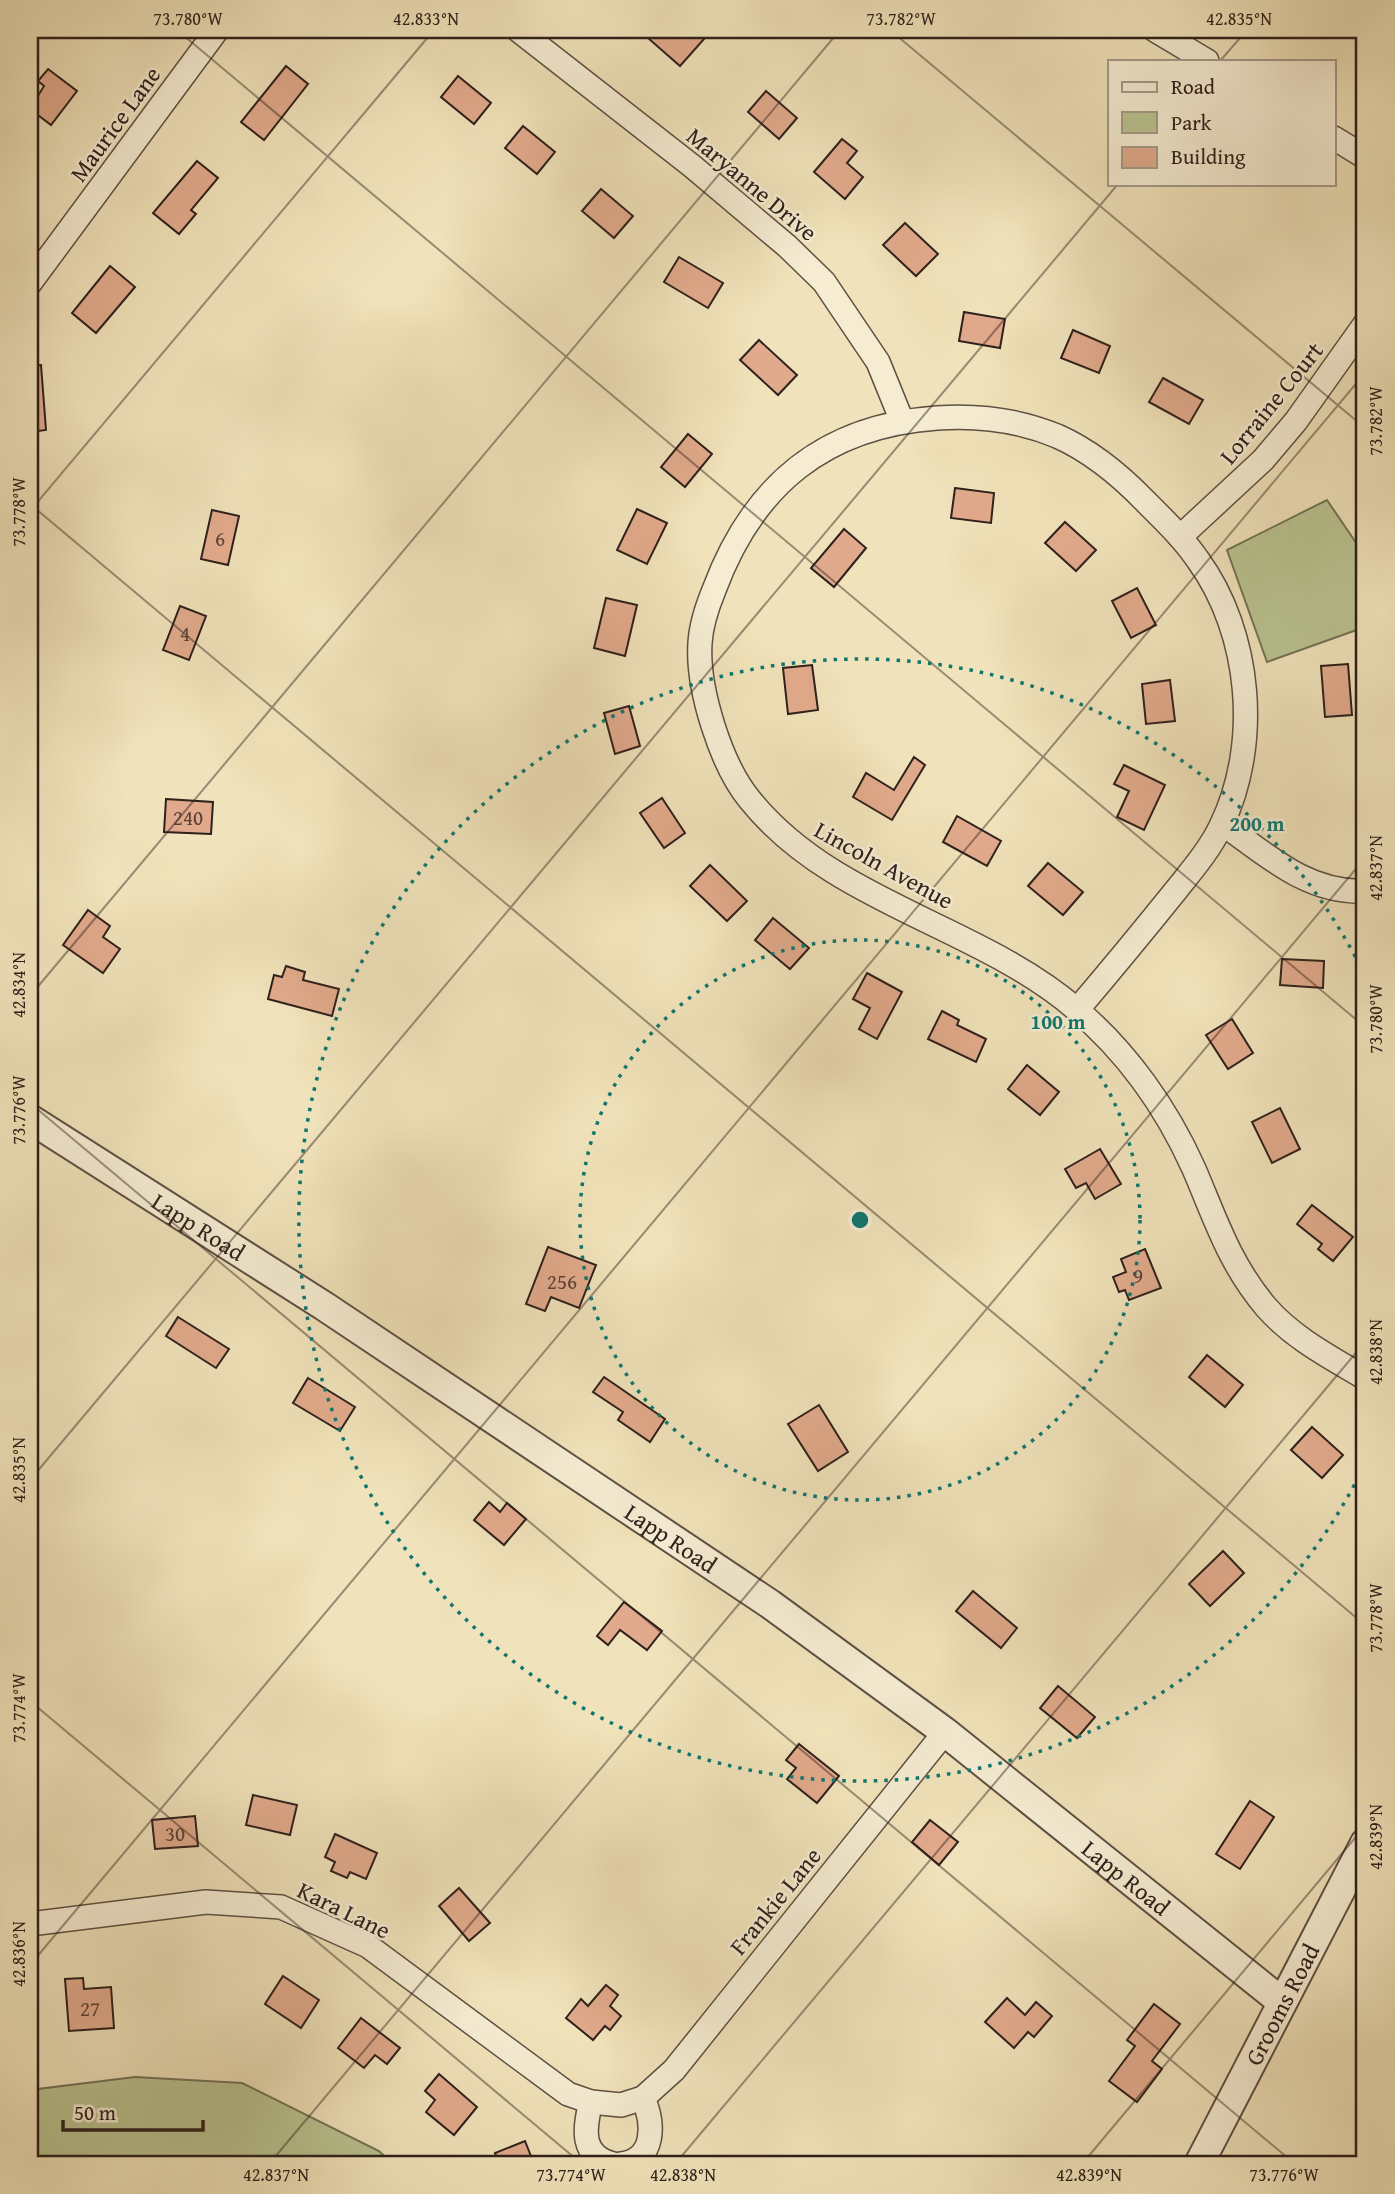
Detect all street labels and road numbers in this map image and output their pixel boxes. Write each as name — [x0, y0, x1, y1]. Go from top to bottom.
street label: Maurice Lane — [61, 59, 169, 189]
street label: Maryanne Drive — [679, 119, 825, 249]
street label: Lorraine Court — [1211, 334, 1332, 472]
street label: Lincoln Avenue — [808, 812, 960, 918]
street label: Lapp Road — [145, 1184, 252, 1269]
street label: Lapp Road — [618, 1494, 725, 1582]
street label: Lapp Road — [1075, 1831, 1178, 1924]
street label: Frankie Lane — [721, 1840, 829, 1962]
street label: Kara Lane — [292, 1872, 396, 1948]
street label: Grooms Road — [1236, 1937, 1328, 2071]

